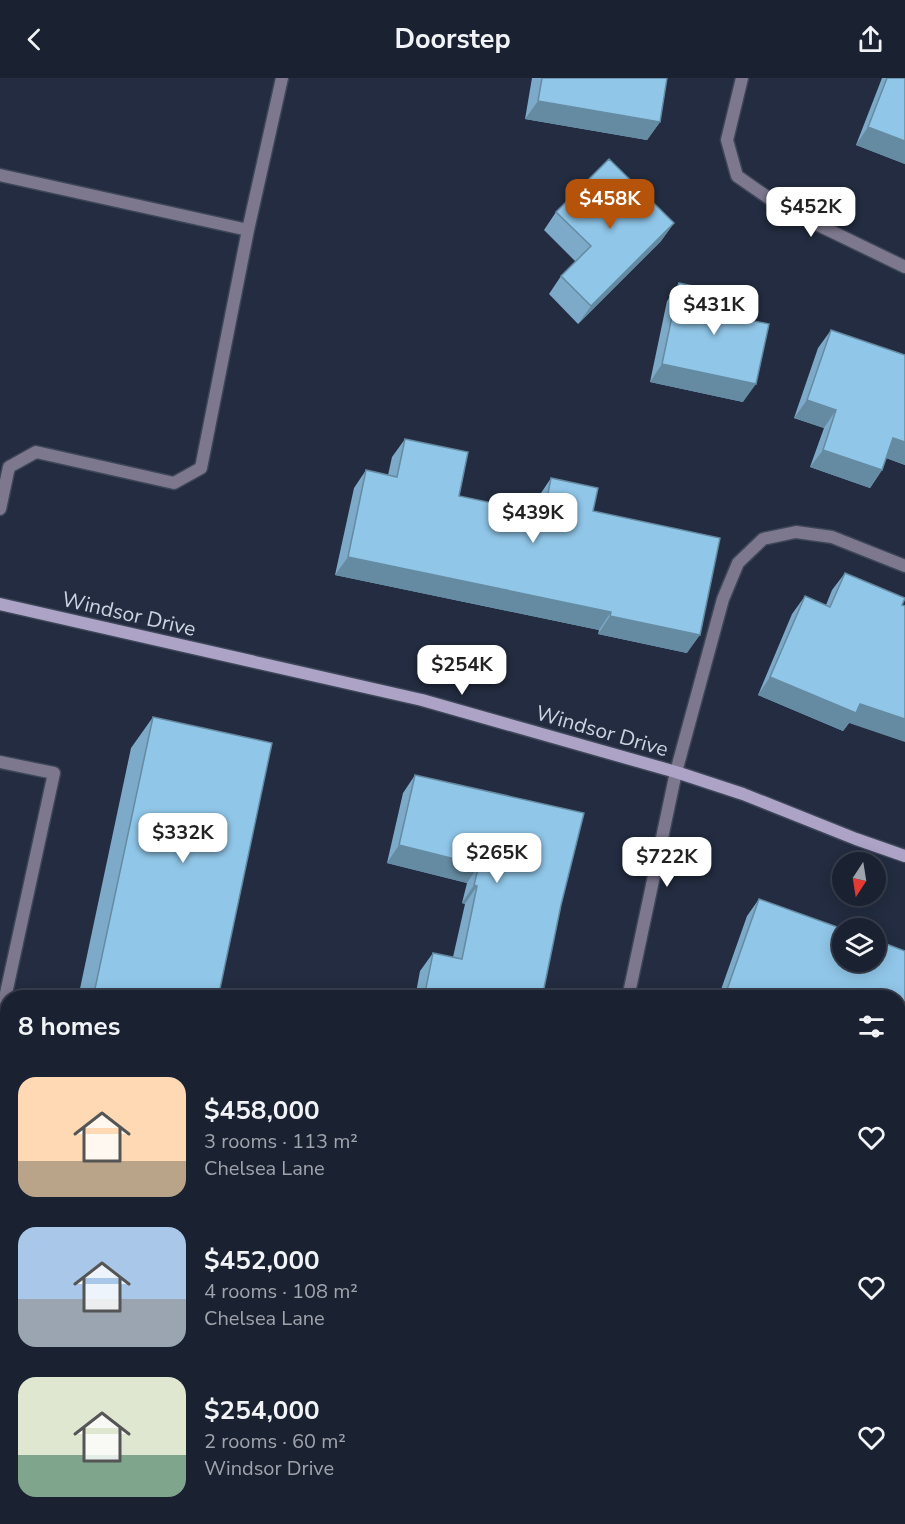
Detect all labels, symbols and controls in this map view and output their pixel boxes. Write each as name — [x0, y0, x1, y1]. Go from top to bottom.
text: Doorstep — [394, 21, 511, 58]
icon: back — [18, 23, 51, 56]
icon: share — [854, 23, 887, 56]
pin: $458K — [568, 179, 652, 230]
text: $458K — [579, 185, 641, 212]
pin: $452K — [769, 187, 853, 238]
text: $452K — [780, 193, 842, 220]
pin: $431K — [672, 285, 756, 336]
text: $431K — [683, 291, 745, 318]
pin: $439K — [491, 493, 575, 544]
text: $439K — [502, 499, 564, 526]
street label: Windsor Drive — [59, 585, 199, 643]
pin: $254K — [420, 645, 504, 696]
text: $254K — [431, 651, 493, 678]
street label: Windsor Drive — [532, 699, 672, 763]
pin: $332K — [141, 813, 225, 864]
text: $332K — [152, 819, 214, 846]
pin: $265K — [455, 833, 539, 884]
pin: $722K — [625, 837, 709, 888]
text: $265K — [466, 839, 528, 866]
text: $722K — [636, 843, 698, 870]
north arrow — [832, 852, 886, 906]
map controls — [832, 852, 886, 972]
button: layers — [832, 918, 886, 972]
text: 8 homes — [18, 1009, 120, 1044]
icon: filters — [855, 1010, 888, 1043]
text: $458,000 — [204, 1093, 320, 1128]
icon: home — [66, 1101, 138, 1173]
icon: heart — [855, 1121, 888, 1154]
text: 3 rooms · 113 m² — [204, 1128, 358, 1155]
text: Chelsea Lane — [204, 1155, 325, 1182]
text: $452,000 — [204, 1243, 320, 1278]
icon: home — [66, 1251, 138, 1323]
icon: heart — [855, 1271, 888, 1304]
text: 4 rooms · 108 m² — [204, 1278, 358, 1305]
text: Chelsea Lane — [204, 1305, 325, 1332]
text: $254,000 — [204, 1393, 320, 1428]
icon: home — [66, 1401, 138, 1473]
icon: heart — [855, 1421, 888, 1454]
text: 2 rooms · 60 m² — [204, 1428, 346, 1455]
text: Windsor Drive — [204, 1455, 334, 1482]

